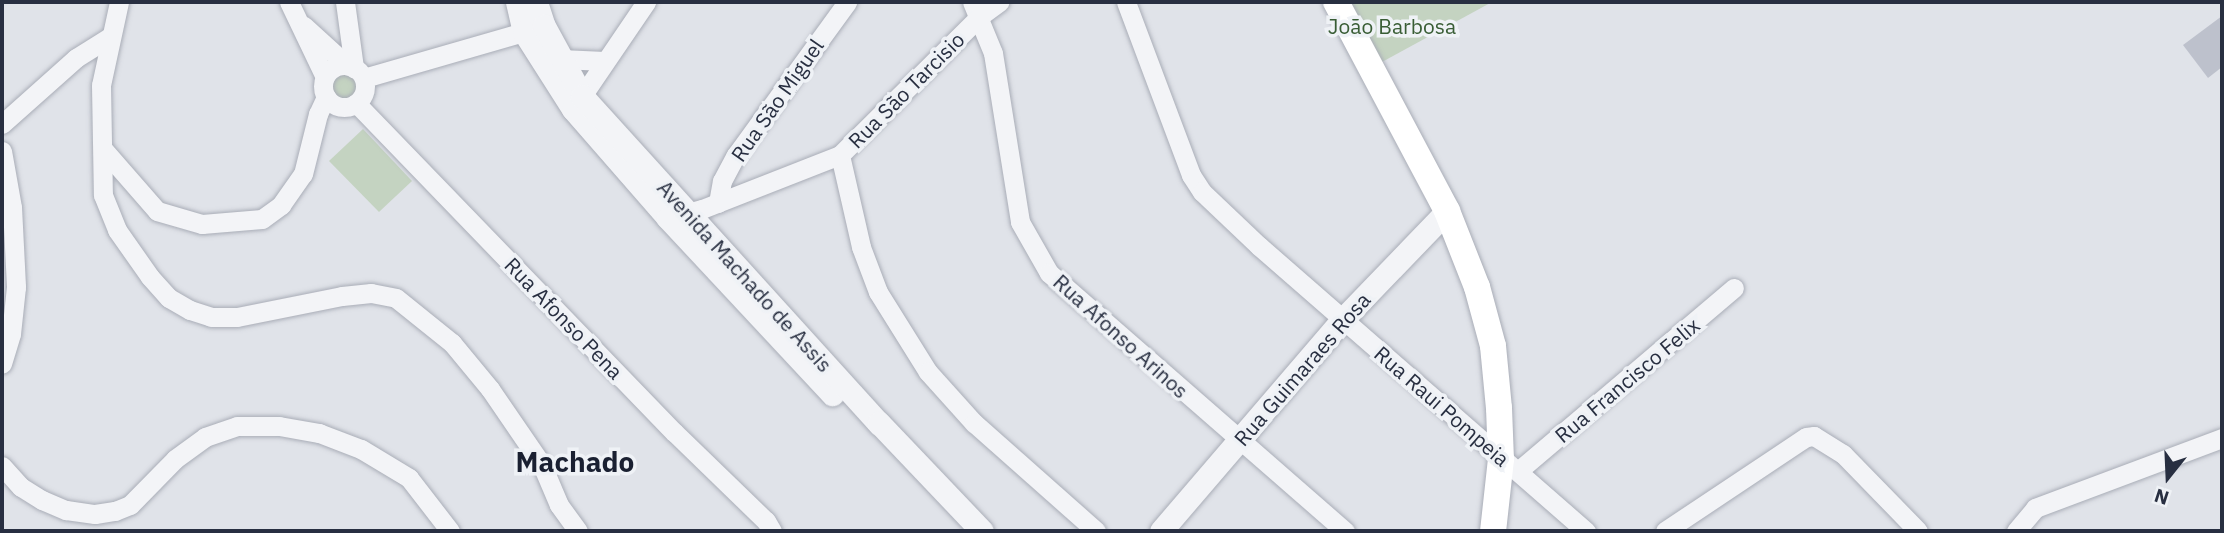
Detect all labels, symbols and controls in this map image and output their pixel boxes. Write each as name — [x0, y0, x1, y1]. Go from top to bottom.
park label: João Barbosa — [1328, 13, 1456, 39]
street label: Rua São Tarcisio — [843, 27, 969, 153]
street label: Rua São Miguel — [725, 34, 829, 166]
street label: Avenida Machado de Assis — [652, 175, 838, 377]
street label: Rua Afonso Pena — [500, 252, 628, 384]
street label: Rua Afonso Arinos — [1048, 269, 1194, 403]
street label: Rua Guimaraes Rosa — [1229, 287, 1375, 451]
street label: Rua Francisco Felix — [1550, 312, 1704, 448]
street label: Rua Raui Pompeia — [1369, 341, 1515, 471]
north arrow — [2133, 442, 2203, 512]
district label: Machado — [516, 445, 634, 479]
text: N — [2151, 483, 2172, 511]

